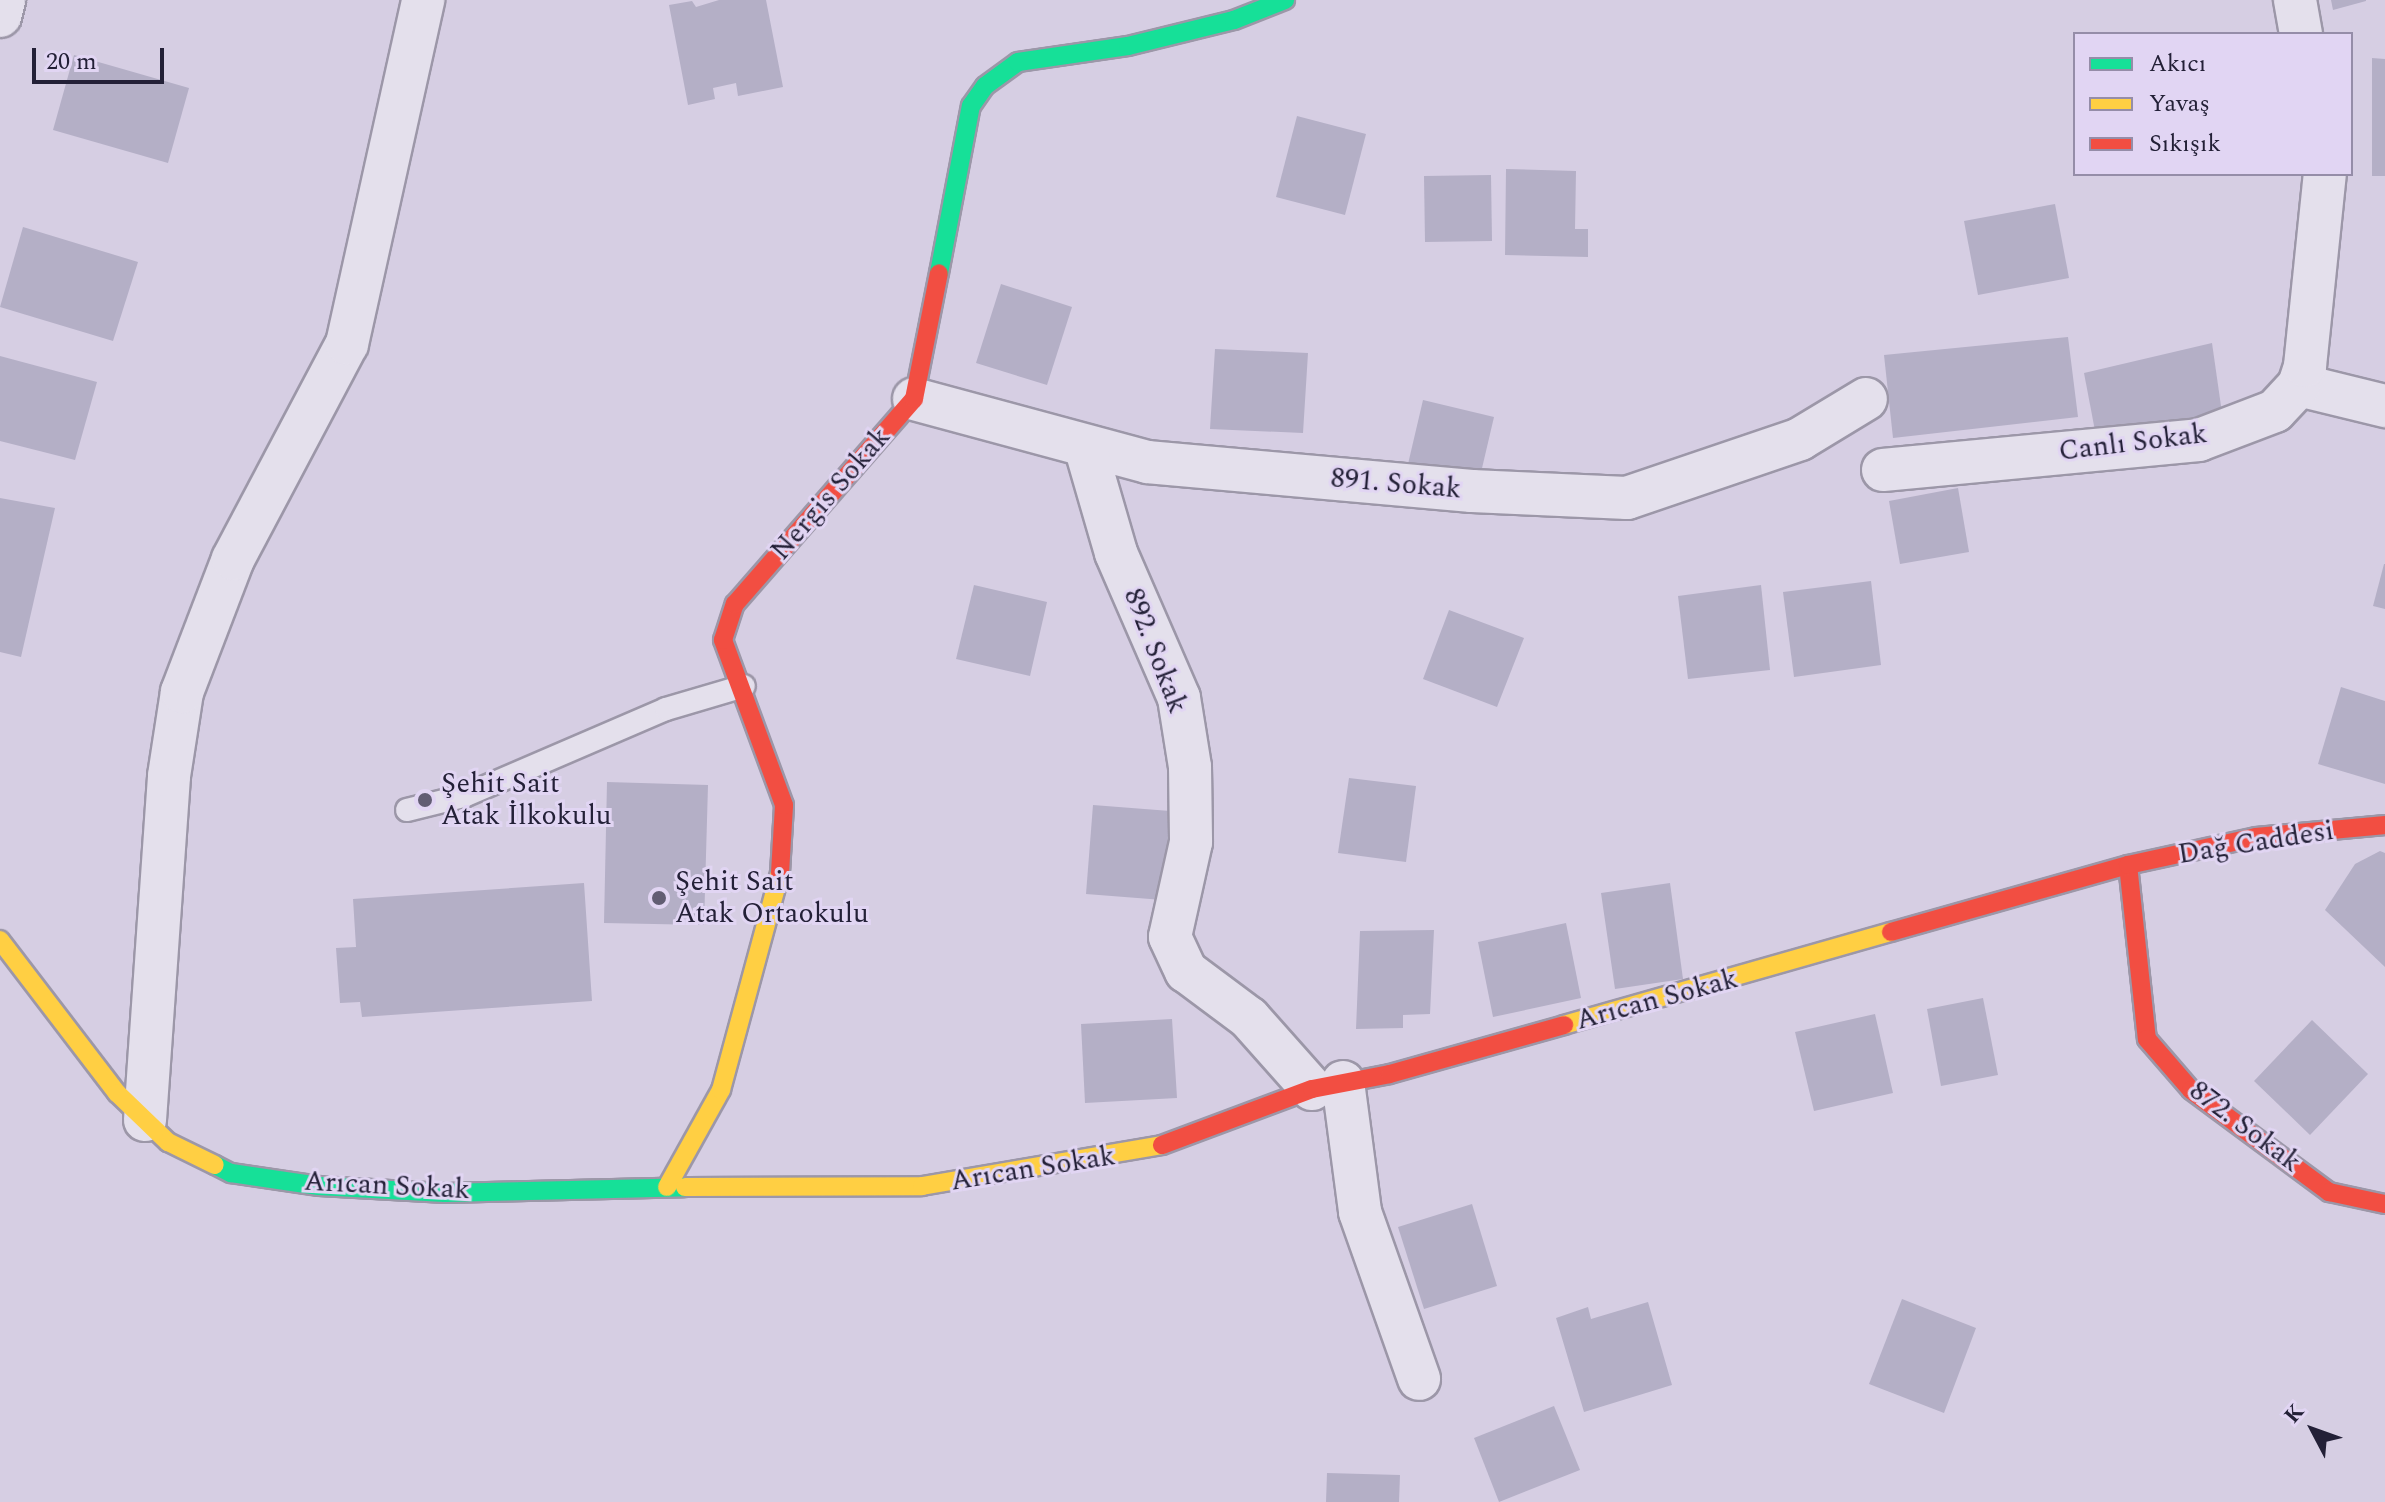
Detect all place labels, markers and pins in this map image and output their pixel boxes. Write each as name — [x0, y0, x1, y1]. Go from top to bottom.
place label: Şehit Sait Atak İlkokulu — [441, 767, 612, 833]
marker: Şehit Sait Atak İlkokulu — [416, 791, 434, 809]
place label: Şehit Sait Atak Ortaokulu — [675, 865, 869, 931]
marker: Şehit Sait Atak Ortaokulu — [650, 889, 668, 907]

